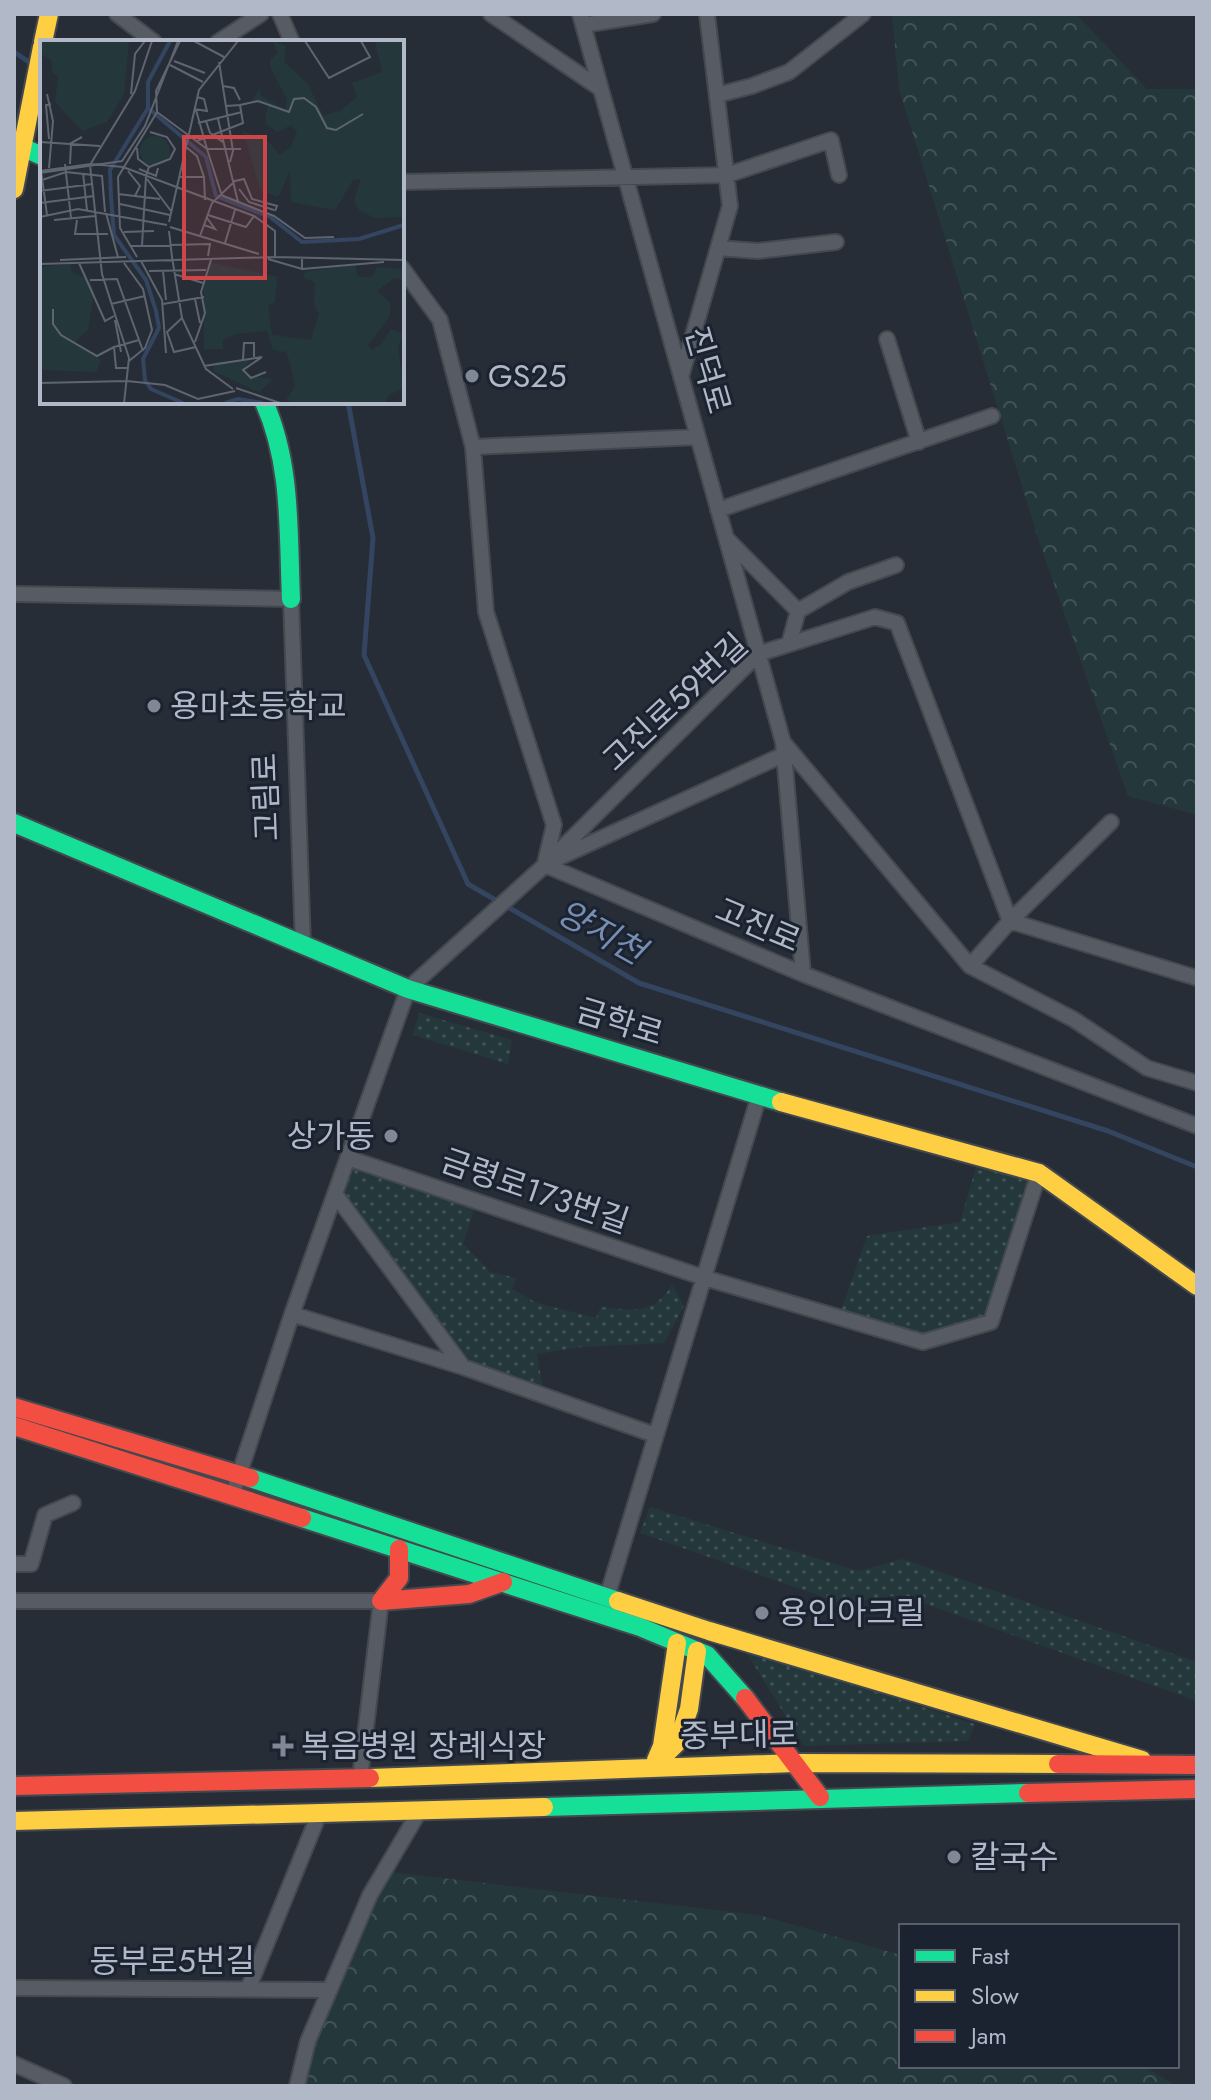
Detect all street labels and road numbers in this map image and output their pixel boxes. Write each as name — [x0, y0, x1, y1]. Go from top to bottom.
street label: 진덕로 — [674, 321, 742, 419]
street label: 고진로59번길 — [592, 623, 758, 781]
street label: 고림로 — [241, 752, 291, 842]
street label: 고진로 — [708, 887, 808, 963]
street label: 금학로 — [571, 987, 669, 1057]
street label: 금령로173번길 — [435, 1137, 635, 1245]
street label: 중부대로 — [680, 1711, 798, 1759]
street label: 동부로5번길 — [89, 1938, 255, 1984]

